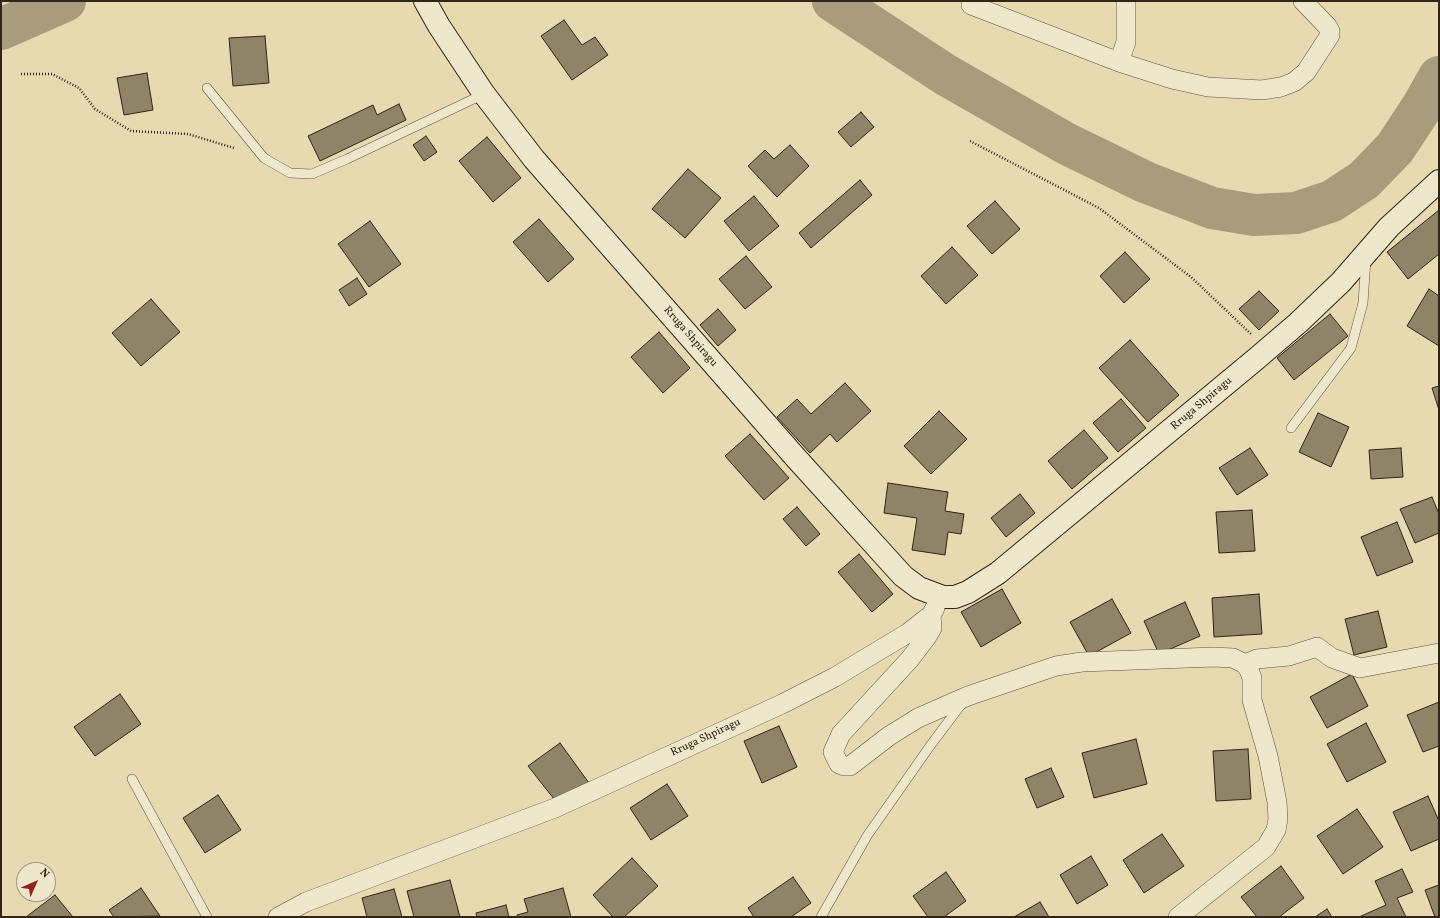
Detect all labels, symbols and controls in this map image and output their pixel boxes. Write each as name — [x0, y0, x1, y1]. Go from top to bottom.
street label: Rruga Shpiragu — [660, 304, 720, 370]
street label: Rruga Shpiragu — [1169, 375, 1235, 433]
street label: Rruga Shpiragu — [669, 716, 743, 760]
north arrow — [16, 862, 56, 902]
text: N — [36, 866, 52, 882]

